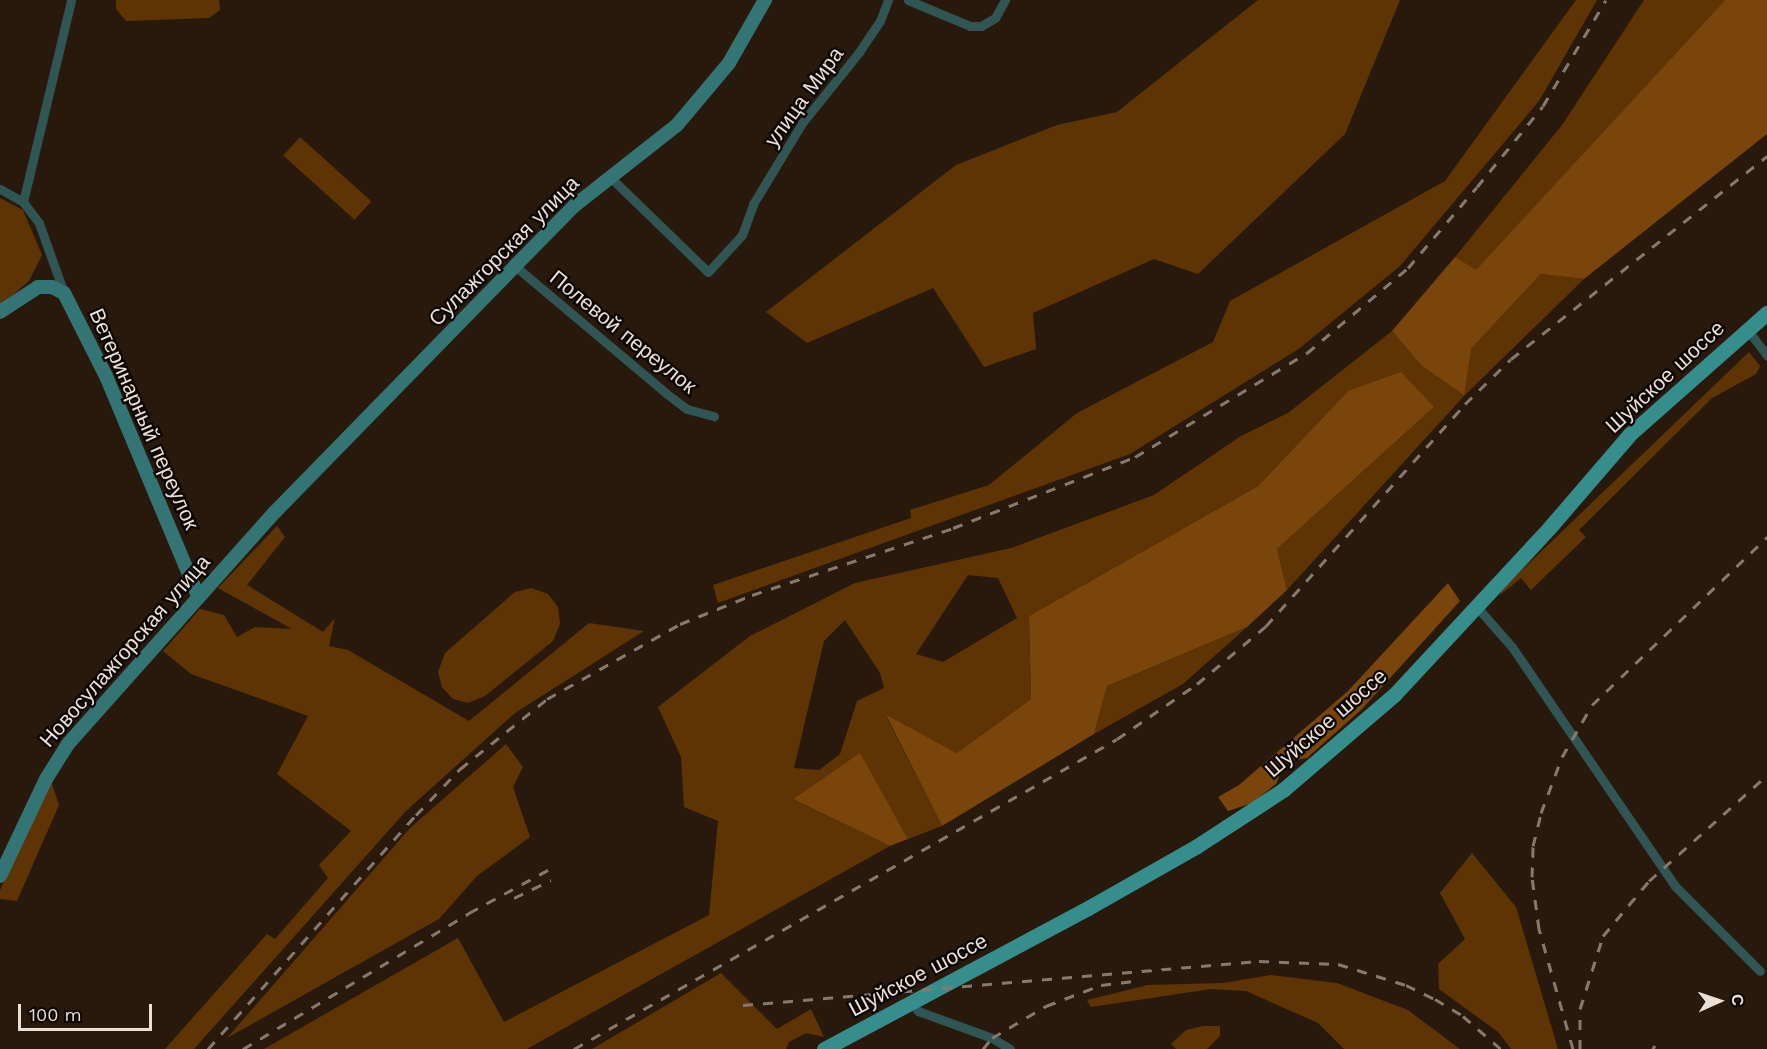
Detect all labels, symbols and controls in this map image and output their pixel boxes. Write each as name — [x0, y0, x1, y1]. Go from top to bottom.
street label: улица Мира — [759, 42, 849, 152]
street label: Сулажгорская улица — [424, 171, 584, 331]
street label: Полевой переулок — [545, 265, 701, 399]
street label: Ветеринарный переулок — [84, 304, 204, 534]
street label: Шуйское шоссе — [1600, 316, 1730, 438]
street label: Новосулажгорская улица — [35, 550, 215, 752]
street label: Шуйское шоссе — [1260, 663, 1392, 783]
street label: Шуйское шоссе — [844, 928, 992, 1022]
north arrow — [1689, 971, 1749, 1031]
scale bar — [21, 992, 154, 1030]
text: С — [1728, 994, 1747, 1006]
text: 100 m — [29, 1004, 82, 1025]

